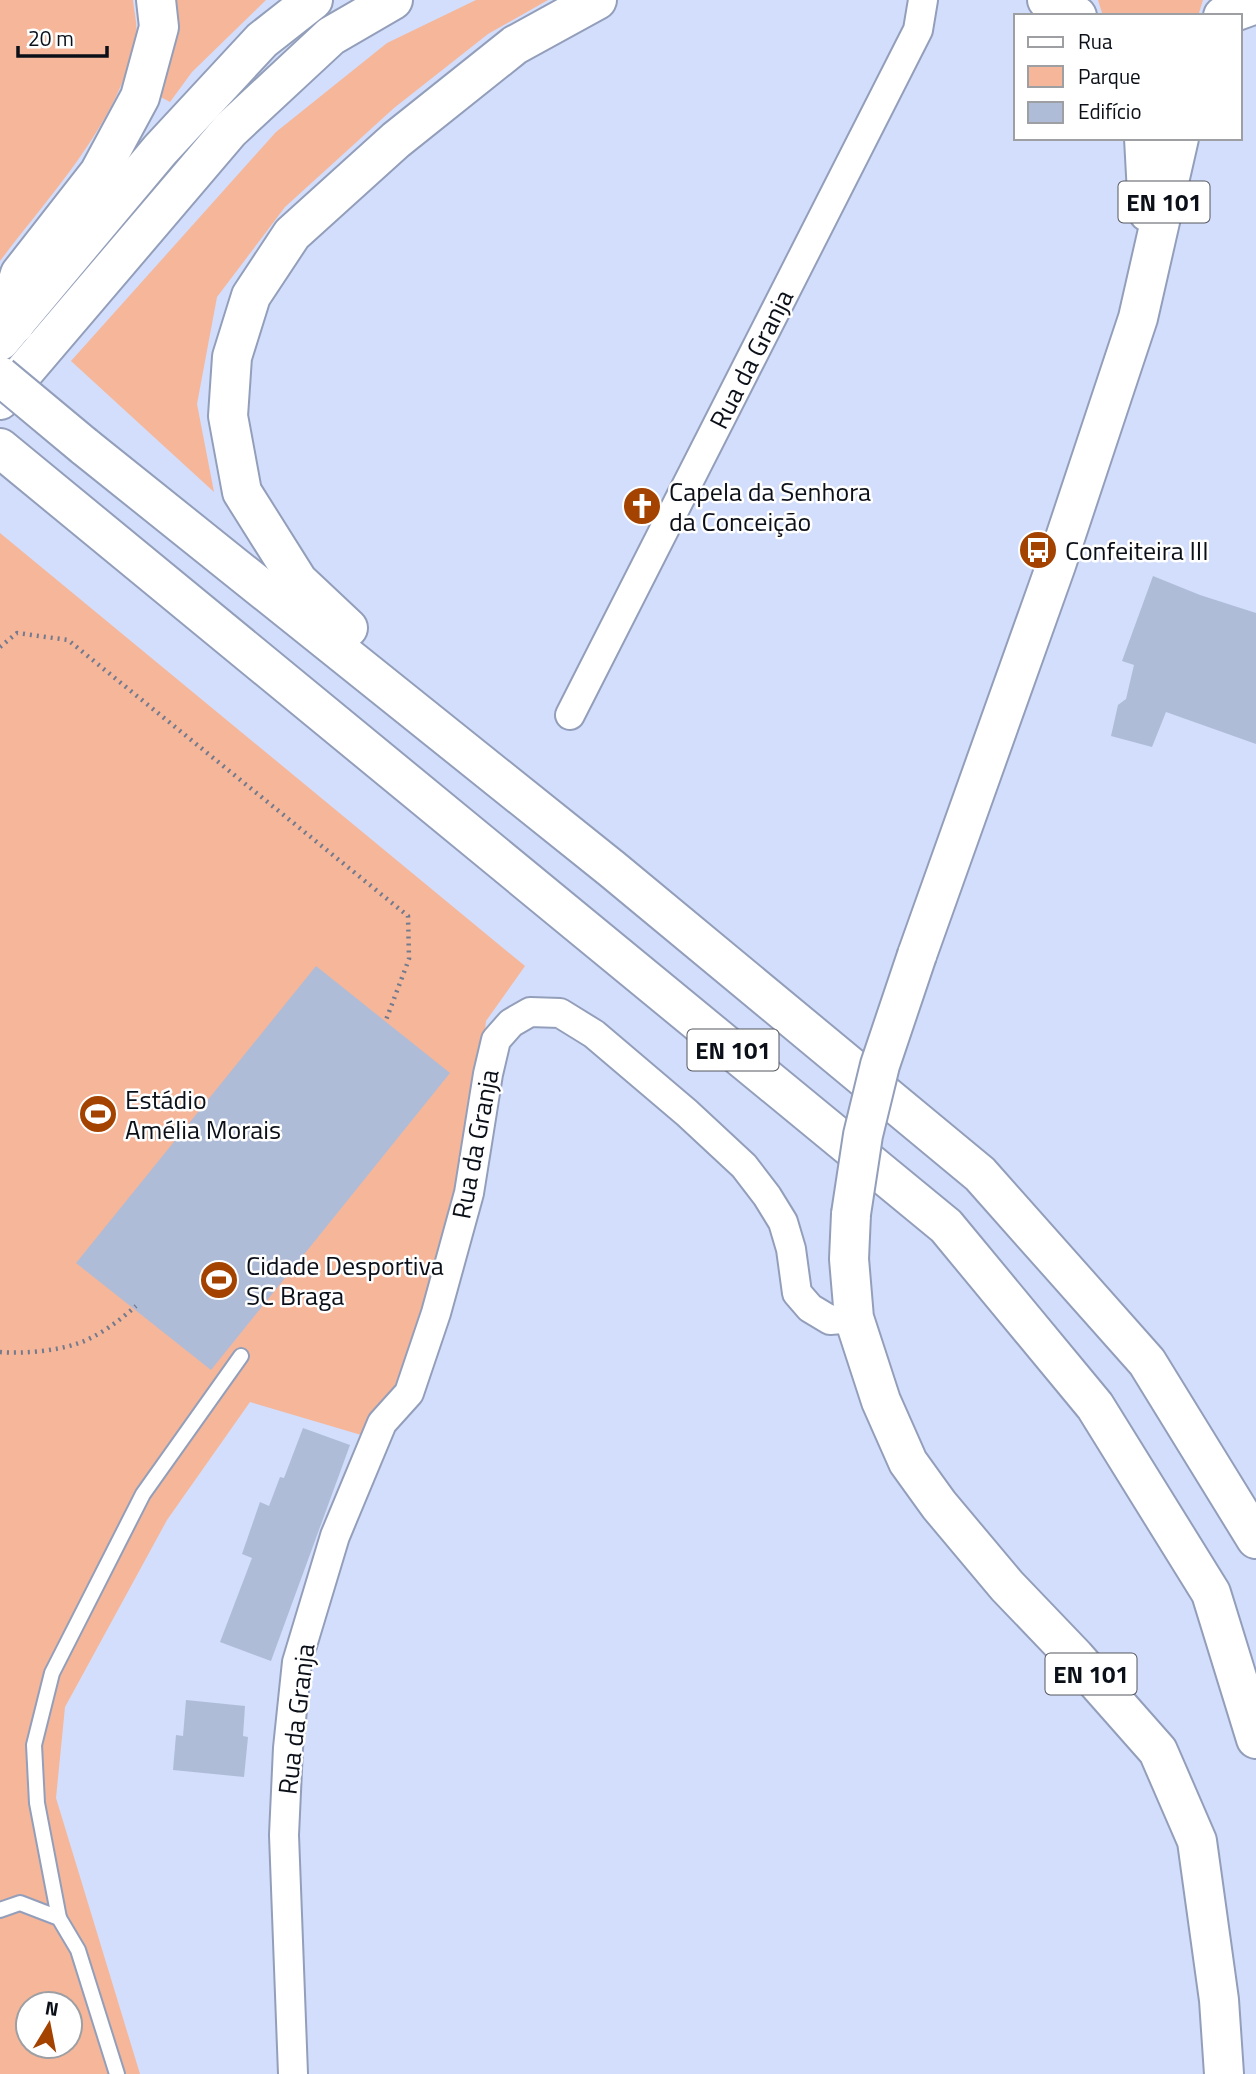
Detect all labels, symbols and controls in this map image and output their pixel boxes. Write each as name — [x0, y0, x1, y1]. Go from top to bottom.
scale bar — [18, 14, 107, 58]
legend — [1014, 14, 1242, 140]
text: 20 m — [28, 22, 74, 54]
text: Rua — [1078, 25, 1113, 57]
text: Parque — [1078, 60, 1141, 92]
text: Edifício — [1078, 95, 1142, 127]
road number: EN 101 — [1118, 182, 1210, 222]
street label: Rua da Granja — [699, 283, 803, 435]
place label: Capela da Senhora da Conceição — [669, 472, 871, 541]
church icon: Capela da Senhora da Conceição — [621, 485, 663, 527]
bus stop icon: Confeiteira III — [1017, 529, 1059, 571]
place label: Confeiteira III — [1065, 531, 1209, 570]
road number: EN 101 — [688, 1030, 778, 1070]
street label: Rua da Granja — [441, 1066, 509, 1222]
place label: Estádio Amélia Morais — [125, 1080, 281, 1149]
sports icon: Estádio Amélia Morais — [77, 1093, 119, 1135]
place label: Cidade Desportiva SC Braga — [246, 1246, 444, 1315]
sports icon: Cidade Desportiva SC Braga — [198, 1259, 240, 1301]
street label: Rua da Granja — [267, 1641, 325, 1797]
road number: EN 101 — [1046, 1654, 1136, 1694]
north arrow — [14, 1990, 84, 2060]
text: N — [43, 1992, 61, 2023]

